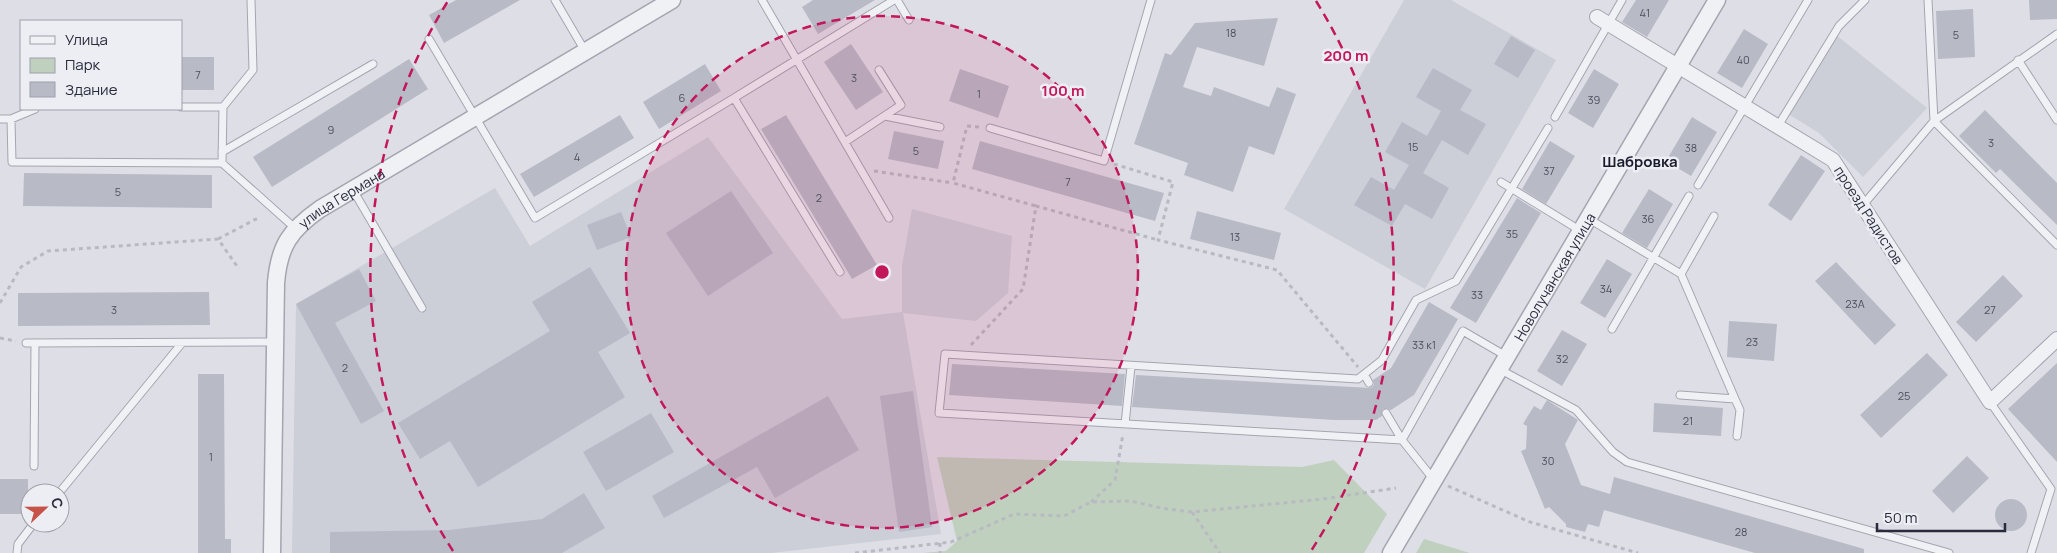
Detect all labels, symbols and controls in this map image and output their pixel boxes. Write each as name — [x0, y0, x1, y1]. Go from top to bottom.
house number: 41 — [1640, 5, 1650, 20]
legend — [20, 20, 182, 110]
house number: 18 — [1226, 25, 1236, 40]
house number: 5 — [1953, 27, 1959, 42]
text: Улица — [65, 29, 108, 50]
text: 200 m — [1323, 45, 1369, 66]
house number: 40 — [1736, 52, 1750, 67]
text: Парк — [65, 54, 101, 75]
house number: 7 — [195, 67, 201, 82]
house number: 3 — [851, 70, 857, 85]
text: Здание — [65, 79, 118, 100]
text: 100 m — [1042, 80, 1084, 101]
house number: 1 — [977, 86, 981, 101]
house number: 6 — [679, 90, 686, 105]
house number: 39 — [1588, 92, 1601, 107]
house number: 9 — [328, 122, 335, 137]
house number: 3 — [1988, 135, 1994, 150]
house number: 15 — [1408, 139, 1418, 154]
house number: 38 — [1685, 140, 1697, 155]
house number: 5 — [913, 143, 919, 158]
house number: 4 — [574, 149, 580, 164]
district label: Шабровка — [1602, 151, 1678, 172]
street label: проезд Радистов — [1830, 162, 1908, 268]
street label: улица Германа — [294, 163, 388, 232]
house number: 37 — [1543, 163, 1555, 178]
house number: 7 — [1065, 174, 1071, 189]
house number: 5 — [115, 184, 121, 199]
house number: 2 — [816, 190, 822, 205]
street label: Новолучанская улица — [1509, 209, 1599, 344]
house number: 36 — [1642, 211, 1655, 226]
house number: 35 — [1506, 226, 1518, 241]
house number: 13 — [1230, 229, 1240, 244]
centre of rings — [873, 263, 891, 281]
house number: 34 — [1600, 281, 1612, 296]
house number: 33 — [1471, 287, 1483, 302]
house number: 23А — [1845, 296, 1865, 311]
house number: 3 — [111, 302, 117, 317]
house number: 27 — [1984, 302, 1996, 317]
house number: 23 — [1746, 334, 1758, 349]
house number: 33 к1 — [1412, 337, 1436, 352]
house number: 32 — [1556, 351, 1568, 366]
house number: 2 — [342, 360, 348, 375]
house number: 25 — [1898, 388, 1910, 403]
house number: 21 — [1683, 413, 1693, 428]
house number: 1 — [209, 449, 213, 464]
house number: 30 — [1542, 453, 1554, 468]
north arrow — [20, 483, 70, 533]
text: С — [47, 495, 68, 511]
scale bar — [1877, 500, 2004, 532]
text: 50 m — [1884, 507, 1918, 528]
house number: 28 — [1735, 524, 1747, 539]

